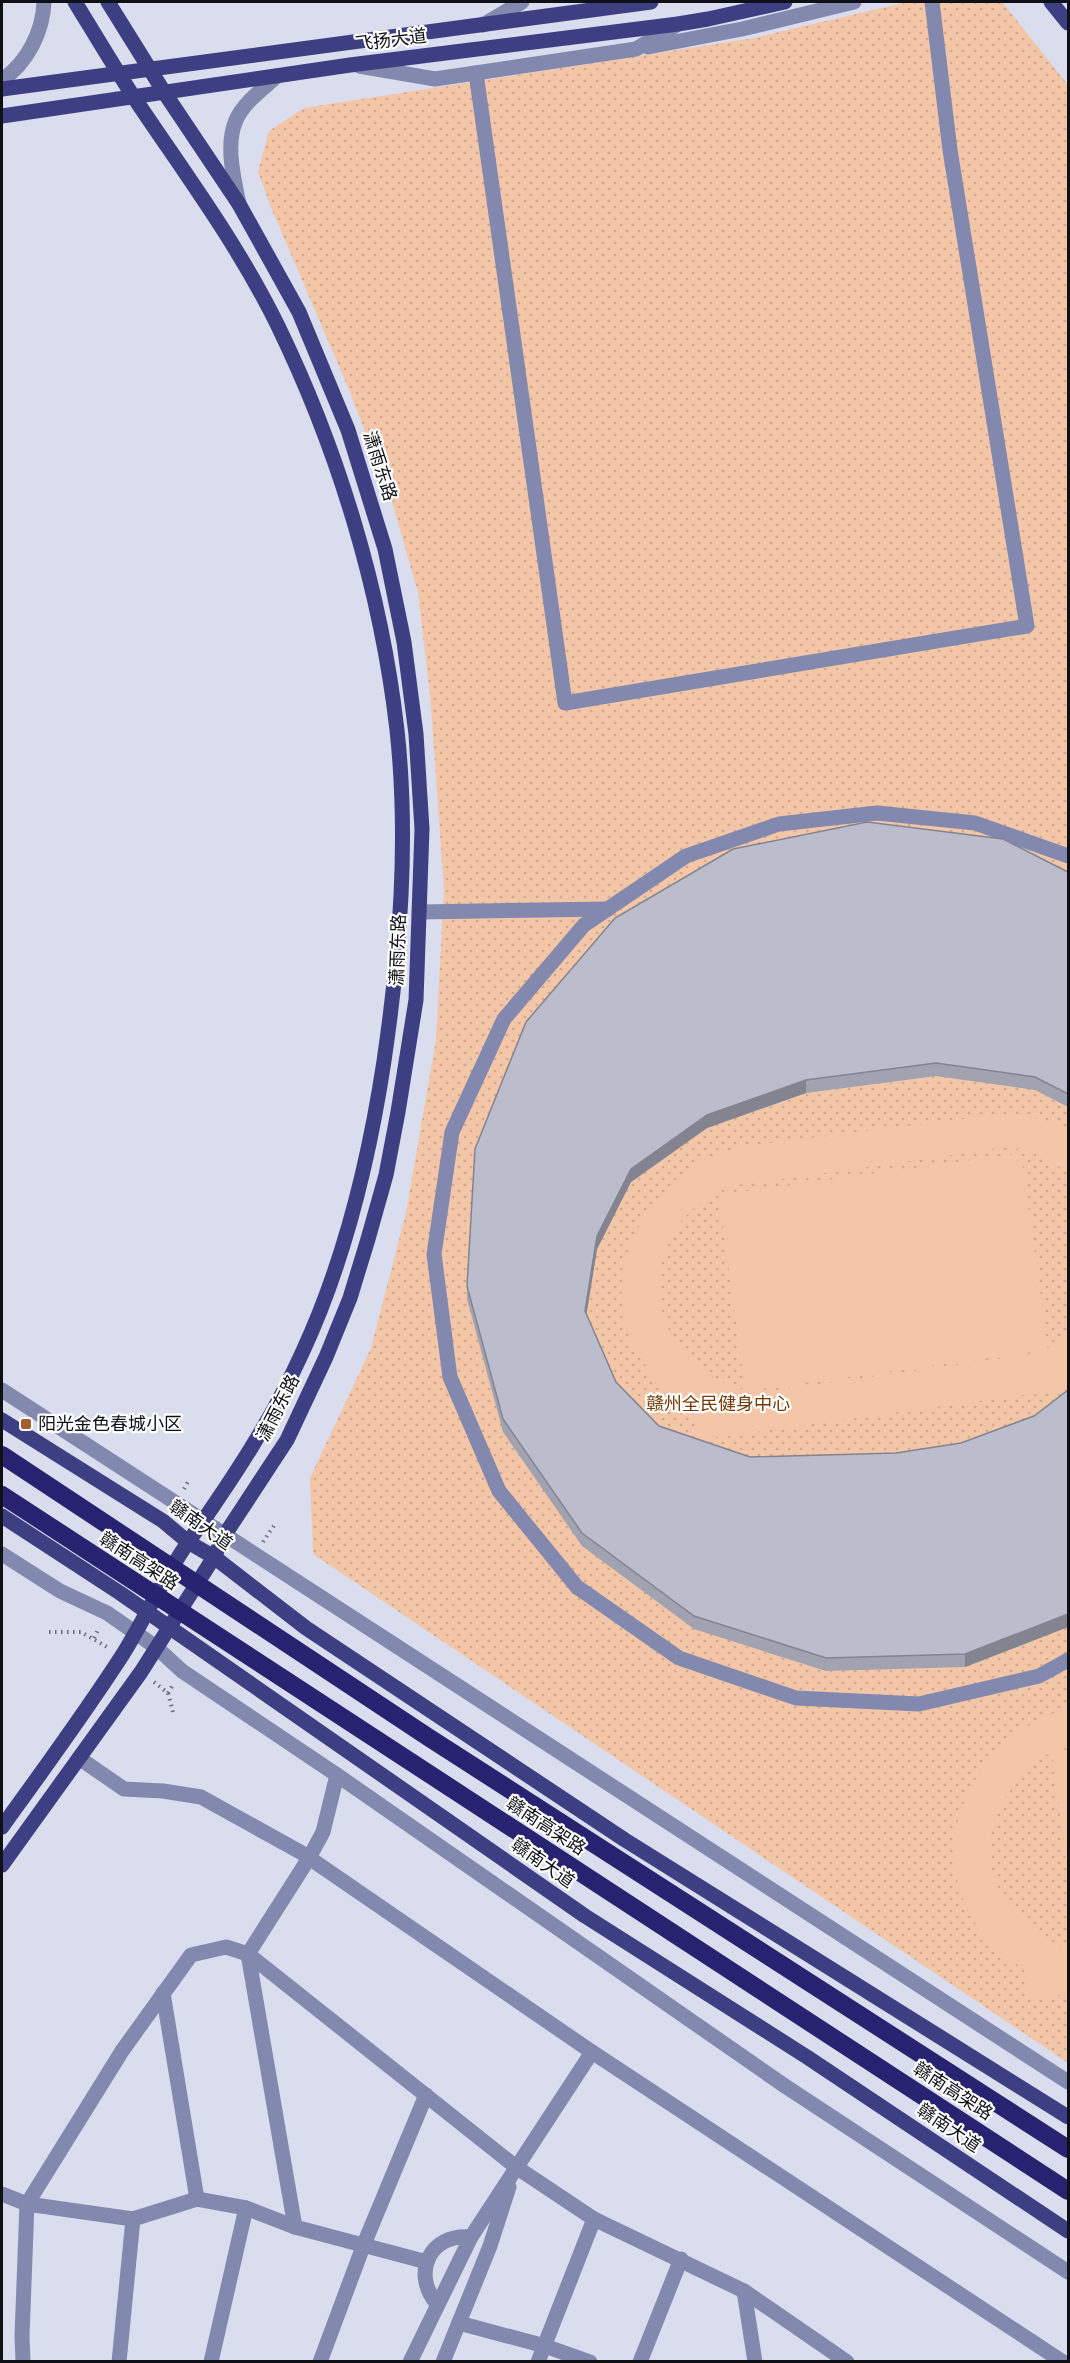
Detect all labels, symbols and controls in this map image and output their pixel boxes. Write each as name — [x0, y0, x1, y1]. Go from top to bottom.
street label: 飞扬大道 — [354, 23, 428, 55]
street label: 潇雨东路 — [358, 428, 403, 504]
street label: 潇雨东路 — [384, 914, 410, 986]
street label: 潇雨东路 — [250, 1370, 304, 1445]
park label: 赣州全民健身中心 — [646, 1391, 790, 1415]
place label: 阳光金色春城小区 — [38, 1411, 182, 1435]
marker: 阳光金色春城小区 — [19, 1417, 33, 1431]
street label: 赣南大道 — [165, 1494, 238, 1555]
street label: 赣南高架路 — [95, 1526, 184, 1595]
street label: 赣南高架路 — [502, 1791, 591, 1860]
street label: 赣南大道 — [507, 1832, 580, 1893]
street label: 赣南高架路 — [909, 2056, 998, 2125]
street label: 赣南大道 — [913, 2097, 986, 2157]

